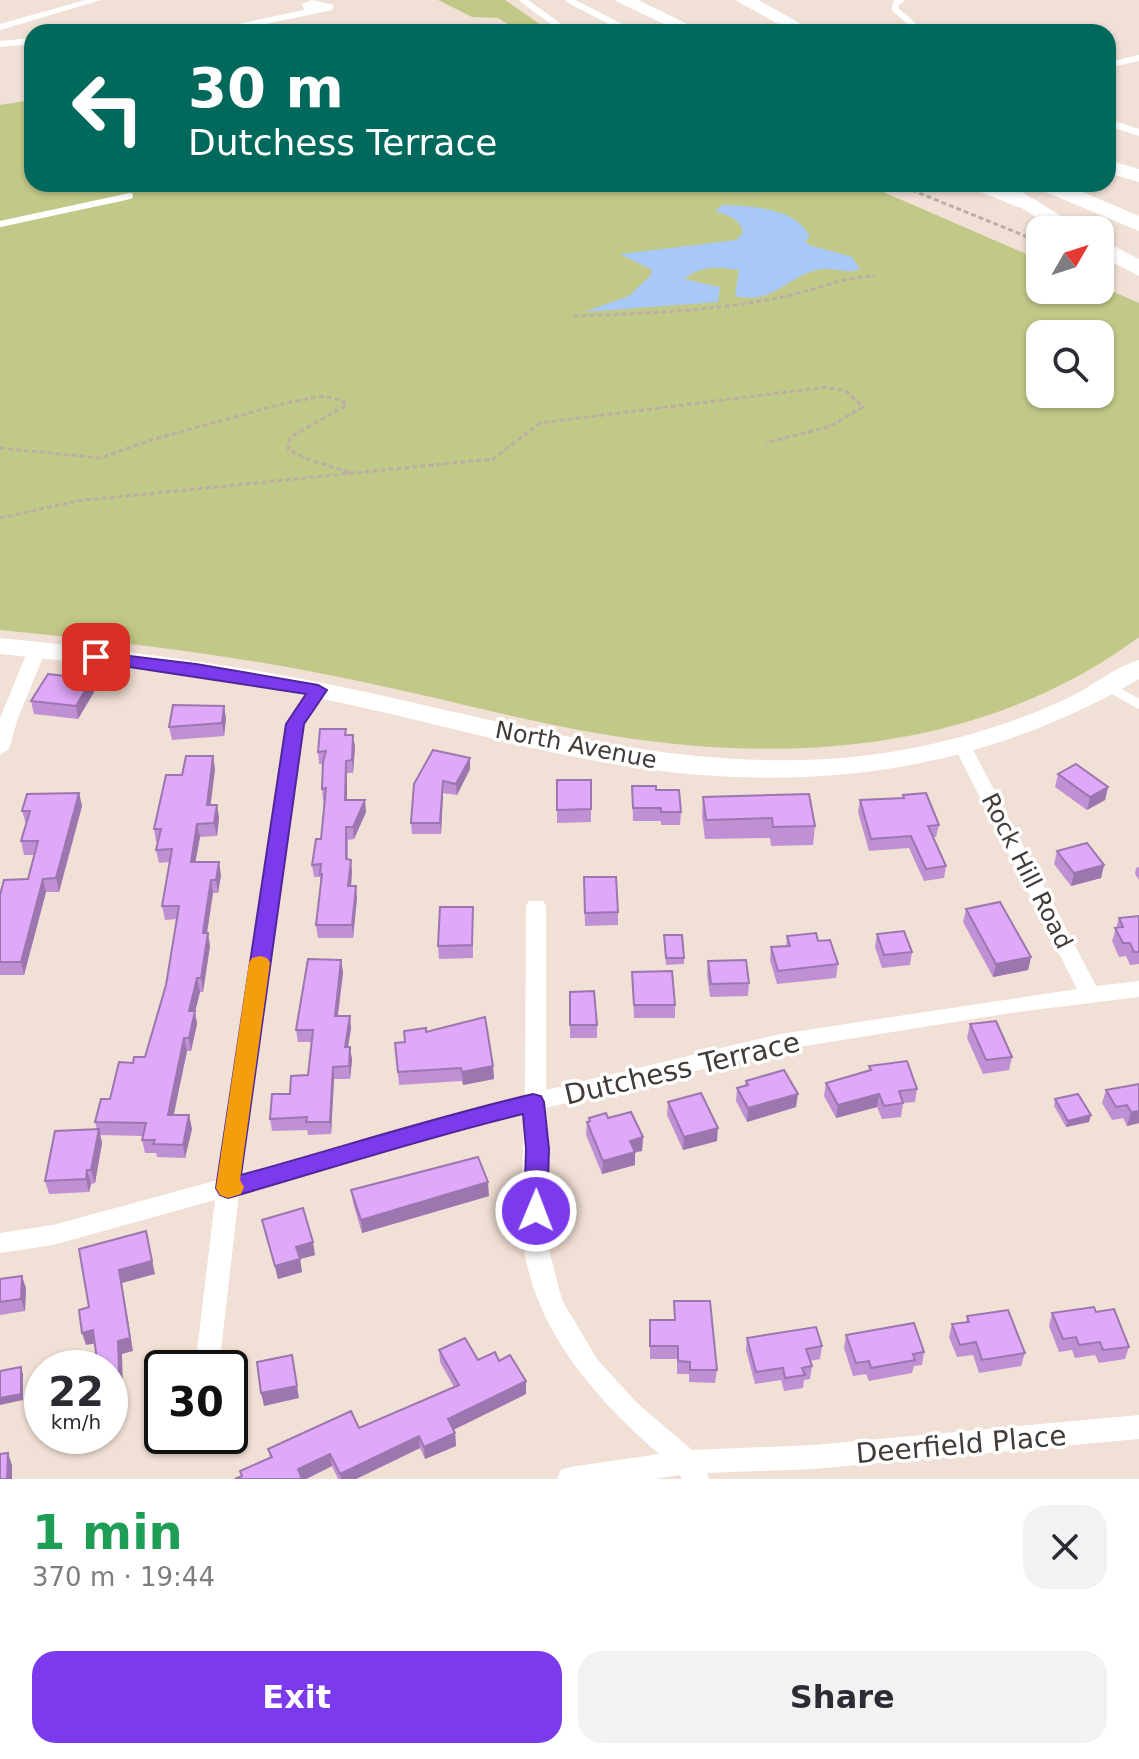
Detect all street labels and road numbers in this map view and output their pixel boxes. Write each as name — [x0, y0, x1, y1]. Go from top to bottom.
street label: North Avenue — [493, 716, 659, 774]
street label: Rock Hill Road — [976, 789, 1078, 953]
street label: Dutchess Terrace — [561, 1025, 803, 1112]
street label: Deerfield Place — [854, 1419, 1068, 1470]

